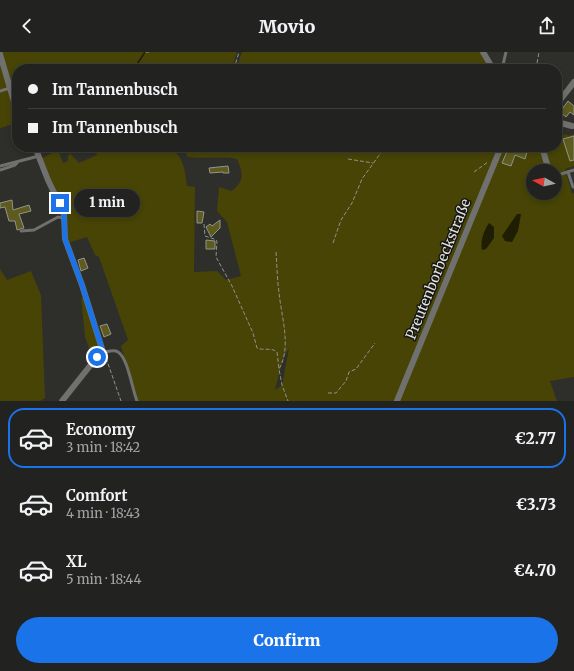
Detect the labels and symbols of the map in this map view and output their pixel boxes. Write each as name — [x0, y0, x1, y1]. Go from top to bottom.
north arrow — [526, 164, 562, 200]
callout: 1 min — [74, 189, 140, 217]
route end — [51, 194, 69, 212]
street label: Preutenborbeckstraße — [402, 196, 474, 342]
route start — [88, 348, 106, 366]

